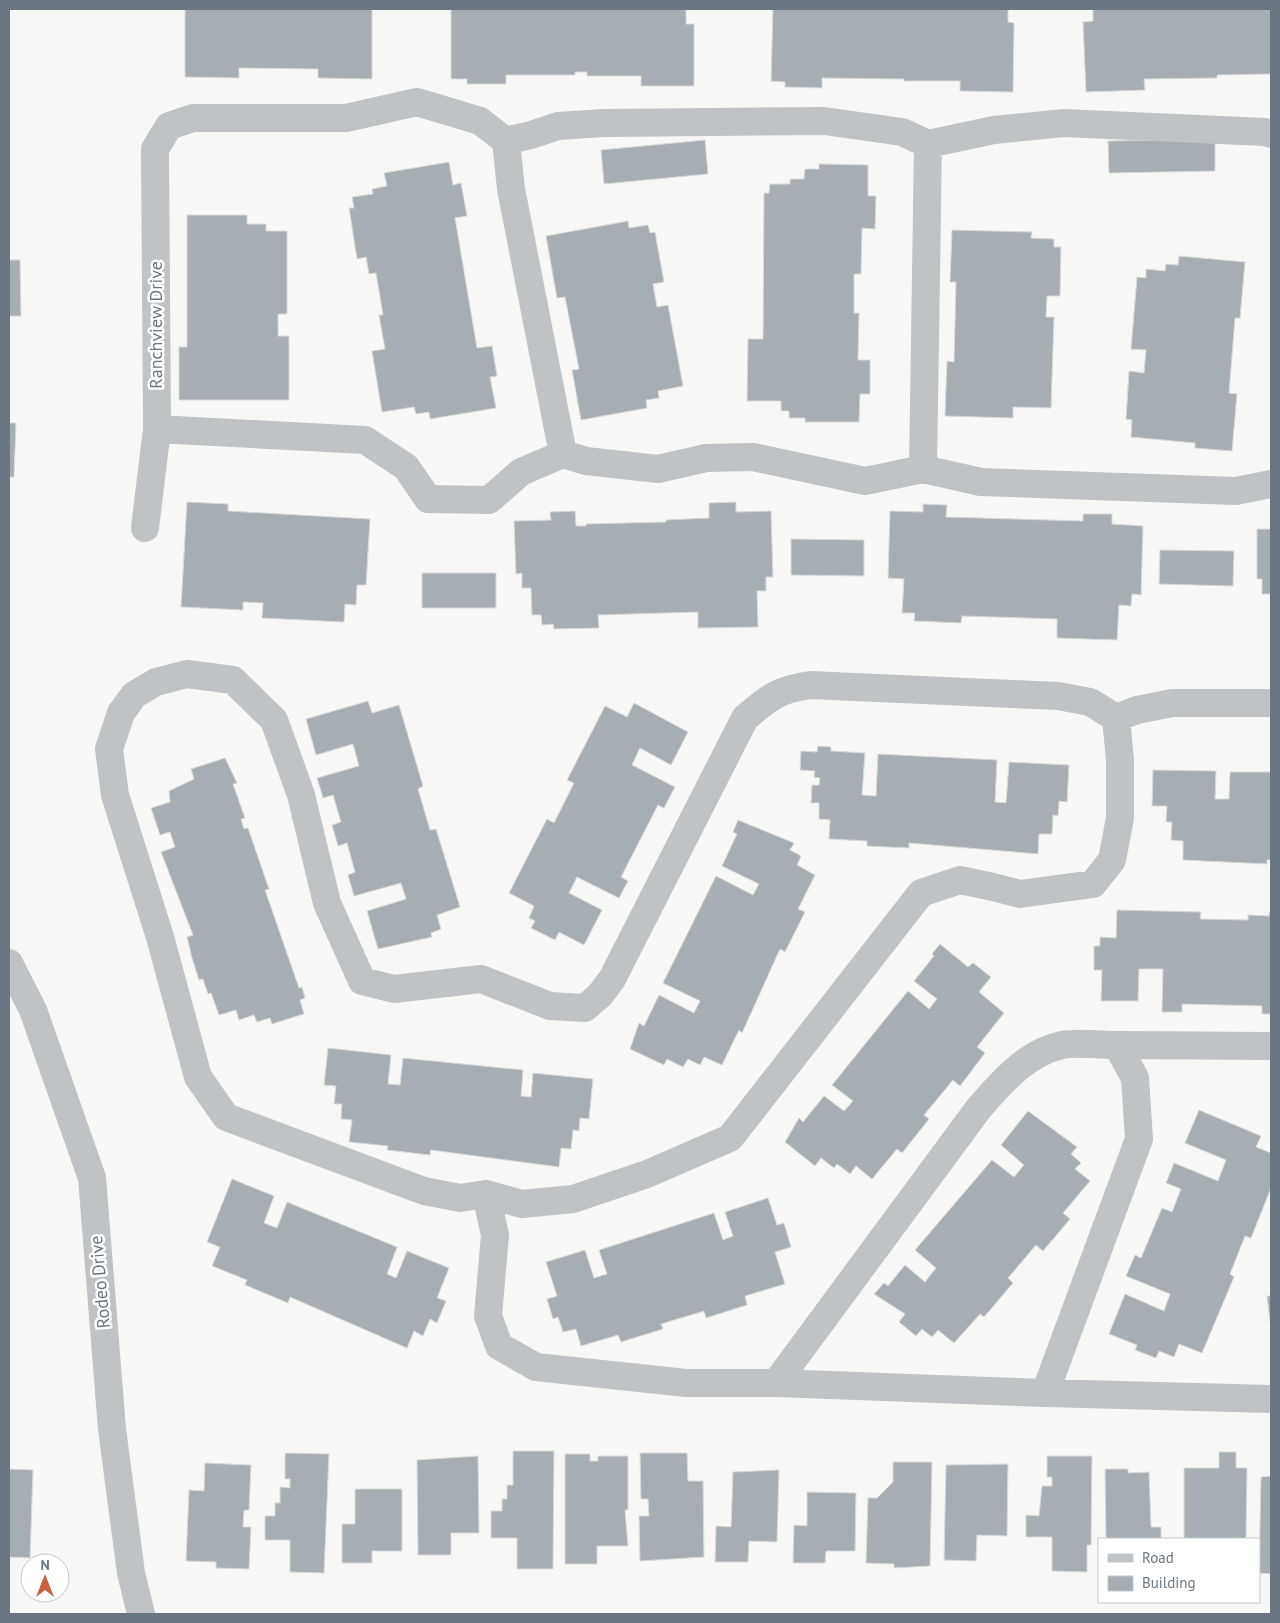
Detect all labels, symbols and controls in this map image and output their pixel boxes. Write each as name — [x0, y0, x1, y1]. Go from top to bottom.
street label: Ranchview Drive — [144, 261, 167, 389]
street label: Rodeo Drive — [84, 1235, 115, 1329]
legend — [1098, 1538, 1260, 1603]
text: Road — [1142, 1548, 1174, 1567]
north arrow — [20, 1553, 70, 1603]
text: N — [40, 1556, 50, 1574]
text: Building — [1142, 1573, 1196, 1592]

